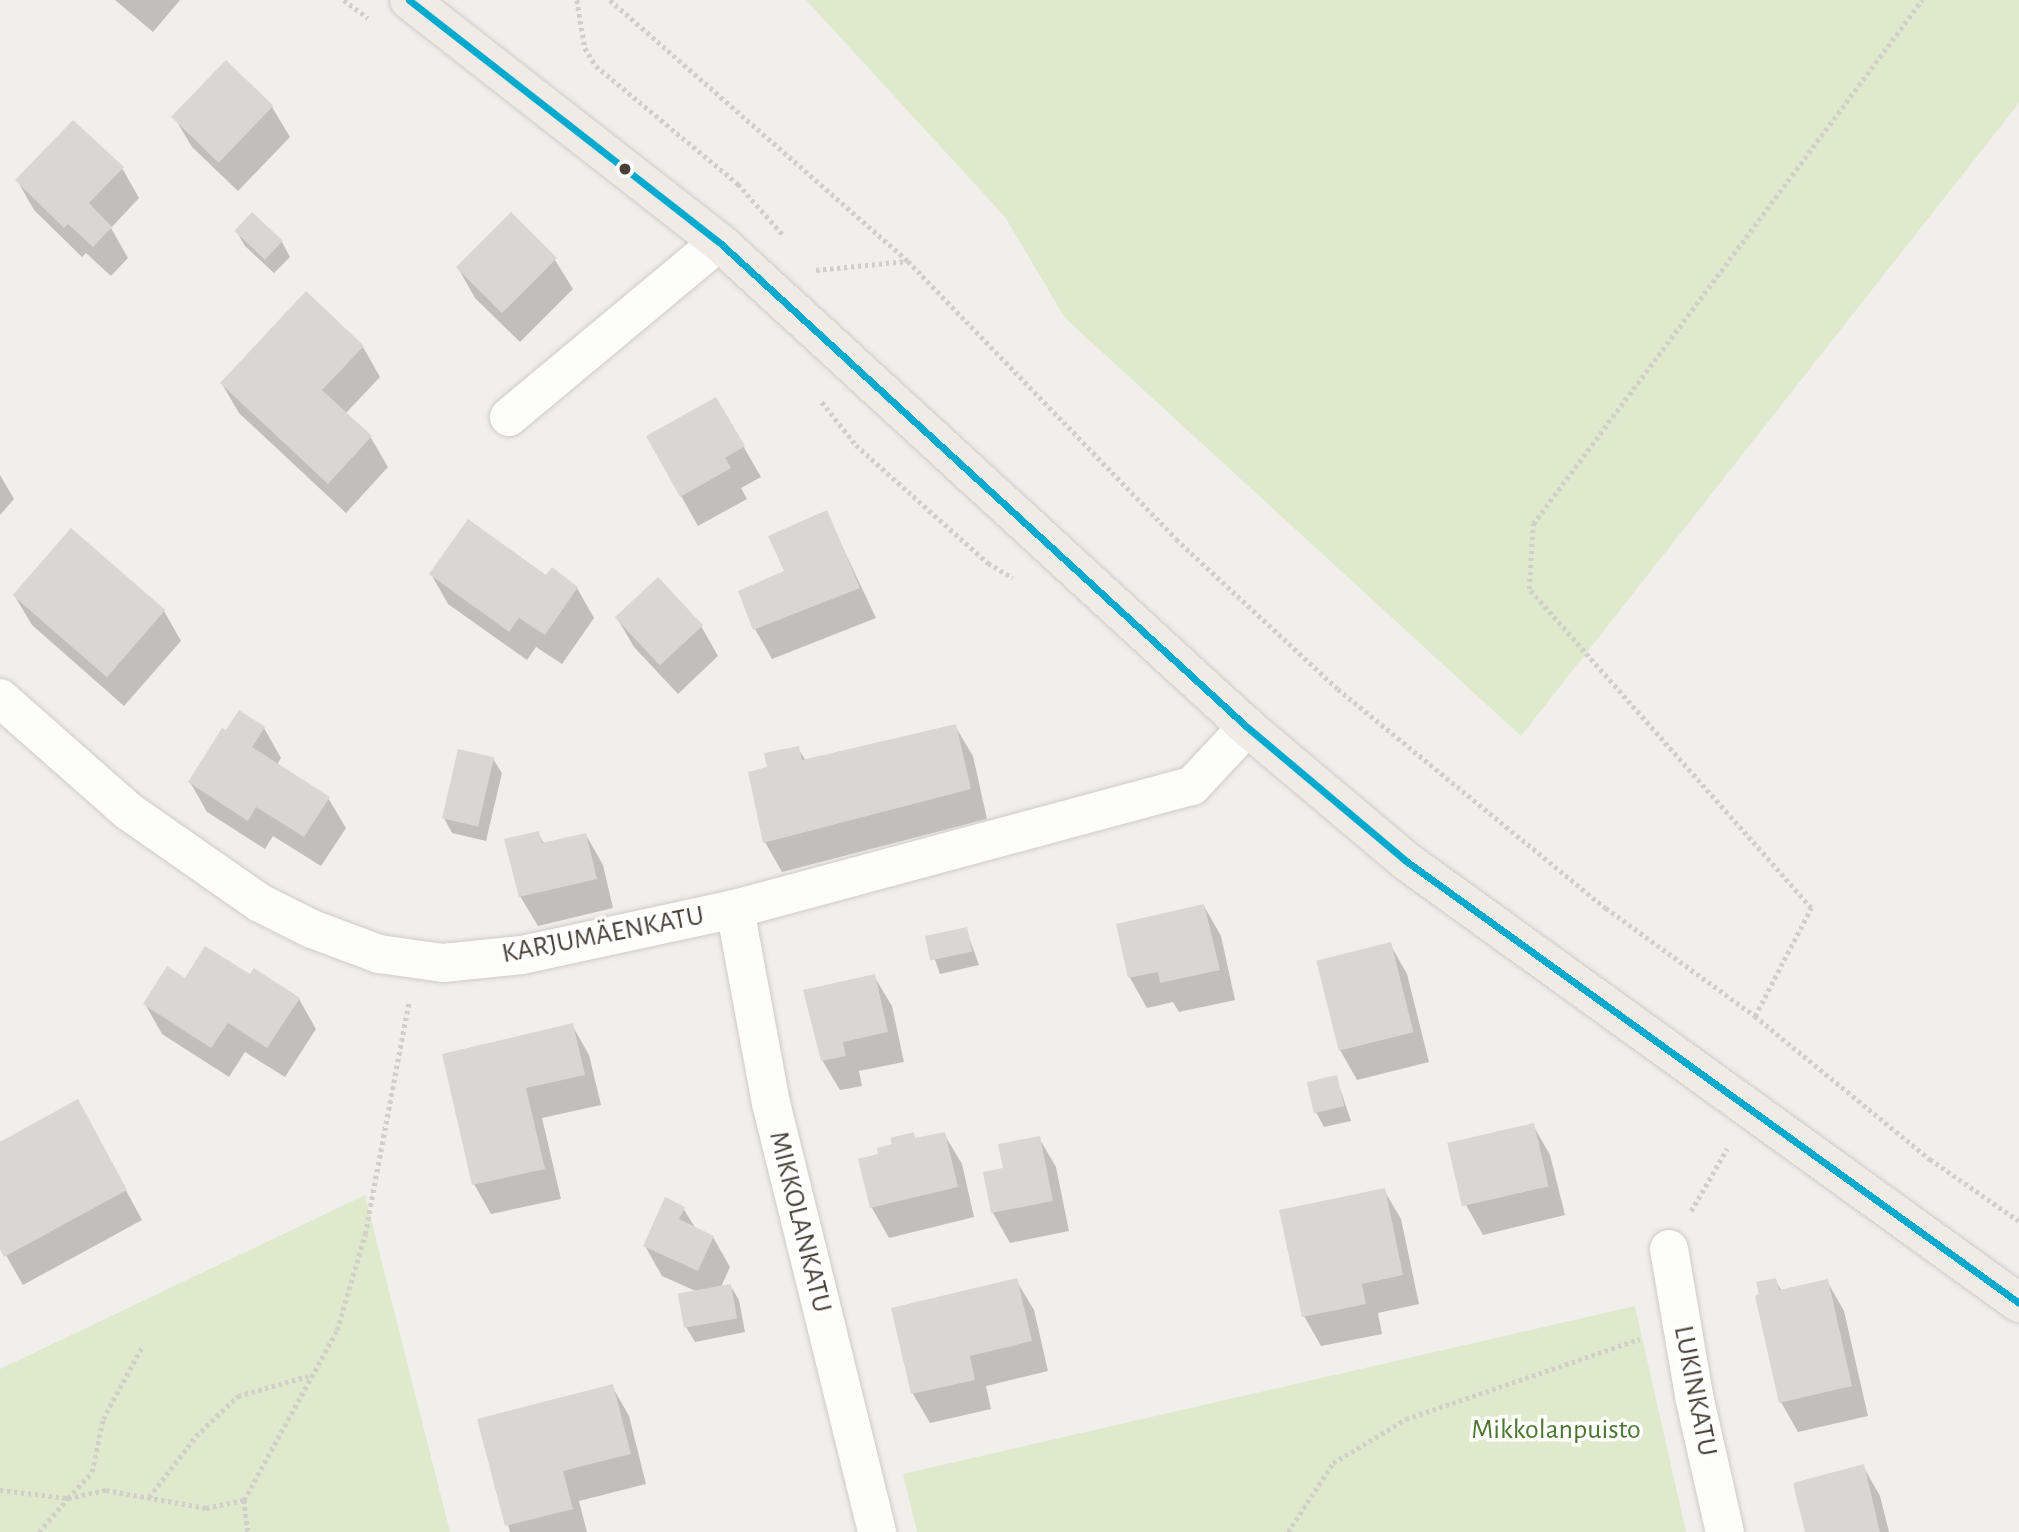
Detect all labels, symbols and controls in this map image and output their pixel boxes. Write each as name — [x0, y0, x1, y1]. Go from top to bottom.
unlabelled marker — [618, 162, 632, 176]
street label: KARJUMÄENKATU — [499, 899, 707, 971]
street label: MIKKOLANKATU — [761, 1128, 839, 1316]
street label: LUKINKATU — [1666, 1323, 1724, 1459]
park label: Mikkolanpuisto — [1471, 1413, 1641, 1447]

